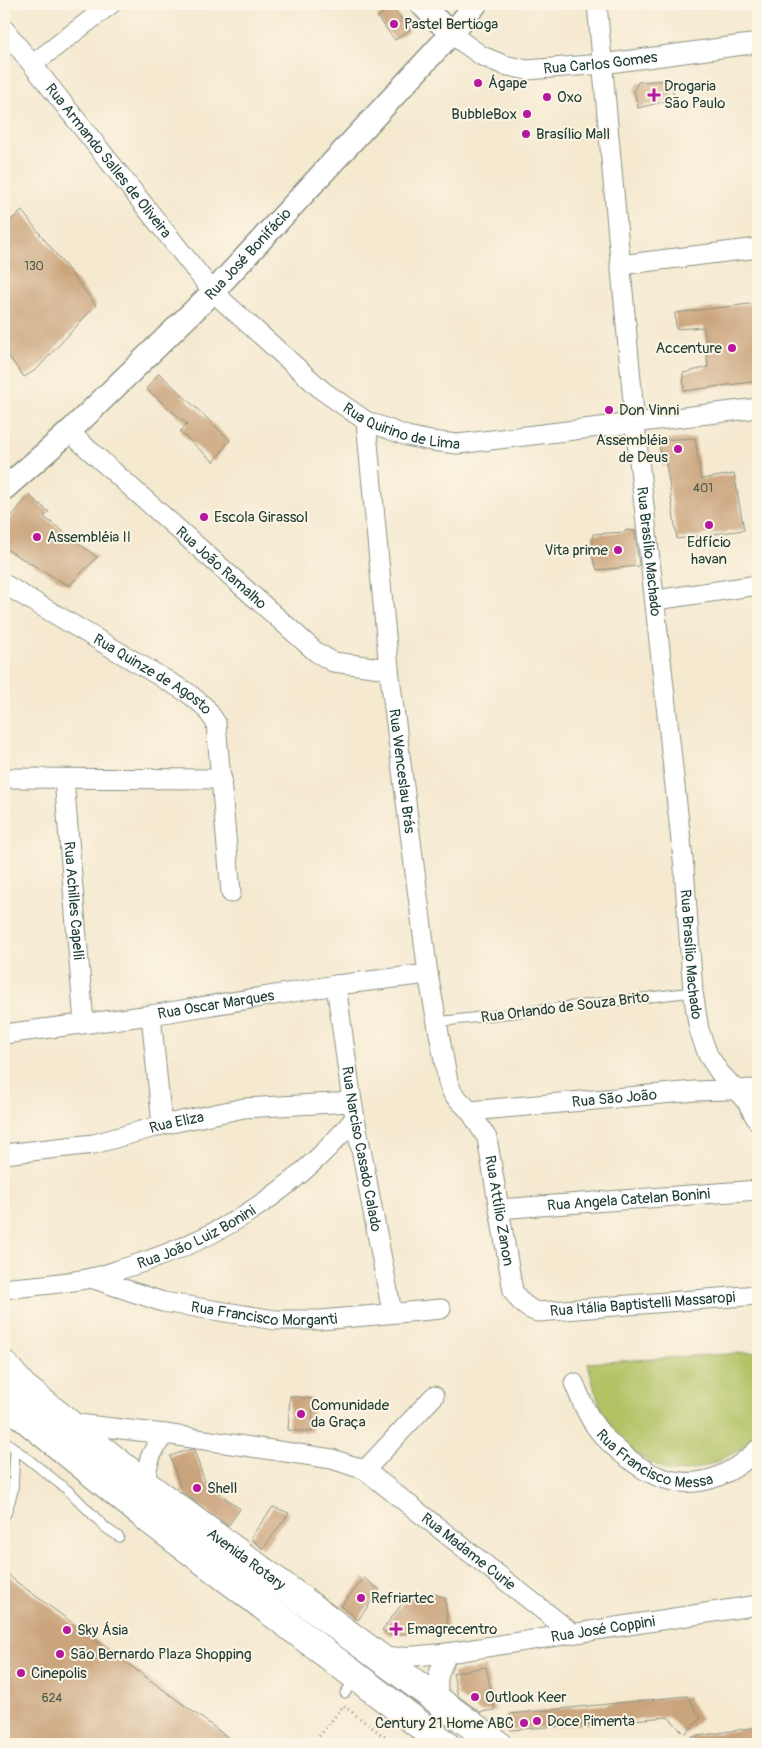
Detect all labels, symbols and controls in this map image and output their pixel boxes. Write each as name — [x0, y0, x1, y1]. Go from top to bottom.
place label: Pastel Bertioga — [404, 15, 498, 34]
marker: Pastel Bertioga — [388, 18, 400, 30]
street label: Rua Carlos Gomes — [543, 48, 659, 79]
place label: Ágape — [488, 74, 528, 93]
marker: Ágape — [472, 77, 484, 89]
place label: Drogaria São Paulo — [664, 77, 725, 113]
street label: Rua Armando Salles de Oliveira — [41, 80, 175, 242]
place label: Oxo — [557, 88, 582, 107]
marker: Drogaria São Paulo — [648, 89, 660, 101]
marker: Oxo — [541, 91, 553, 103]
place label: BubbleBox — [451, 105, 517, 124]
marker: BubbleBox — [521, 108, 533, 120]
place label: Brasílio Mall — [536, 125, 610, 144]
marker: Brasílio Mall — [520, 128, 532, 140]
street label: Rua José Bonifácio — [201, 204, 296, 305]
house number: 130 — [24, 259, 44, 274]
place label: Accenture — [656, 339, 723, 358]
marker: Accenture — [726, 342, 738, 354]
street label: Rua Quirino de Lima — [339, 399, 461, 454]
place label: Don Vinni — [619, 401, 680, 420]
marker: Don Vinni — [603, 404, 615, 416]
place label: Assembléia de Deus — [596, 431, 668, 467]
marker: Assembléia de Deus — [672, 443, 684, 455]
house number: 401 — [693, 481, 713, 496]
street label: Rua Brasílio Machado — [632, 486, 665, 617]
place label: Escola Girassol — [214, 508, 308, 527]
marker: Escola Girassol — [198, 511, 210, 523]
marker: Edfício havan — [703, 519, 715, 531]
street label: Rua João Ramalho — [172, 523, 270, 614]
place label: Assembléia II — [47, 528, 131, 547]
marker: Assembléia II — [31, 531, 43, 543]
place label: Edfício havan — [687, 533, 731, 569]
place label: Vita prime — [545, 541, 609, 560]
marker: Vita prime — [612, 544, 624, 556]
street label: Rua Quinze de Agosto — [90, 630, 216, 718]
street label: Rua Wenceslau Brás — [384, 708, 419, 835]
street label: Rua Achilles Capelli — [59, 841, 88, 961]
street label: Rua Brasílio Machado — [676, 889, 706, 1021]
street label: Rua Oscar Marques — [156, 986, 276, 1024]
street label: Rua Orlando de Souza Brito — [480, 988, 650, 1027]
street label: Rua Narciso Casado Calado — [337, 1065, 385, 1233]
street label: Rua São João — [571, 1085, 658, 1112]
street label: Rua Eliza — [147, 1108, 206, 1138]
street label: Rua Attílio Zanon — [480, 1154, 518, 1268]
street label: Rua Angela Catelan Bonini — [547, 1185, 711, 1215]
street label: Rua João Luiz Bonini — [135, 1201, 260, 1273]
street label: Rua Itália Baptistelli Massaropi — [549, 1288, 736, 1321]
street label: Rua Francisco Morganti — [190, 1298, 338, 1330]
place label: Comunidade da Graça — [311, 1396, 390, 1432]
marker: Comunidade da Graça — [295, 1408, 307, 1420]
street label: Rua Francisco Messa — [592, 1425, 715, 1493]
place label: Shell — [207, 1479, 237, 1498]
marker: Shell — [191, 1482, 203, 1494]
street label: Rua Madame Curie — [417, 1509, 520, 1595]
street label: Avenida Rotary — [203, 1524, 290, 1595]
place label: Refriartec — [371, 1589, 435, 1608]
marker: Refriartec — [355, 1592, 367, 1604]
street label: Rua José Coppini — [550, 1612, 657, 1647]
place label: Emagrecentro — [407, 1620, 497, 1639]
place label: Sky Ásia — [77, 1621, 128, 1640]
marker: Emagrecentro — [389, 1622, 403, 1636]
marker: Sky Ásia — [61, 1624, 73, 1636]
place label: São Bernardo Plaza Shopping — [70, 1645, 252, 1664]
marker: São Bernardo Plaza Shopping — [54, 1648, 66, 1660]
place label: Cinepolis — [31, 1664, 87, 1683]
marker: Cinepolis — [15, 1667, 27, 1679]
place label: Outlook Keer — [485, 1688, 567, 1707]
house number: 624 — [42, 1691, 62, 1706]
marker: Outlook Keer — [469, 1691, 481, 1703]
place label: Doce Pimenta — [547, 1712, 635, 1731]
place label: Century 21 Home ABC — [375, 1714, 514, 1733]
marker: Doce Pimenta — [531, 1715, 543, 1727]
marker: Century 21 Home ABC — [518, 1717, 530, 1729]

